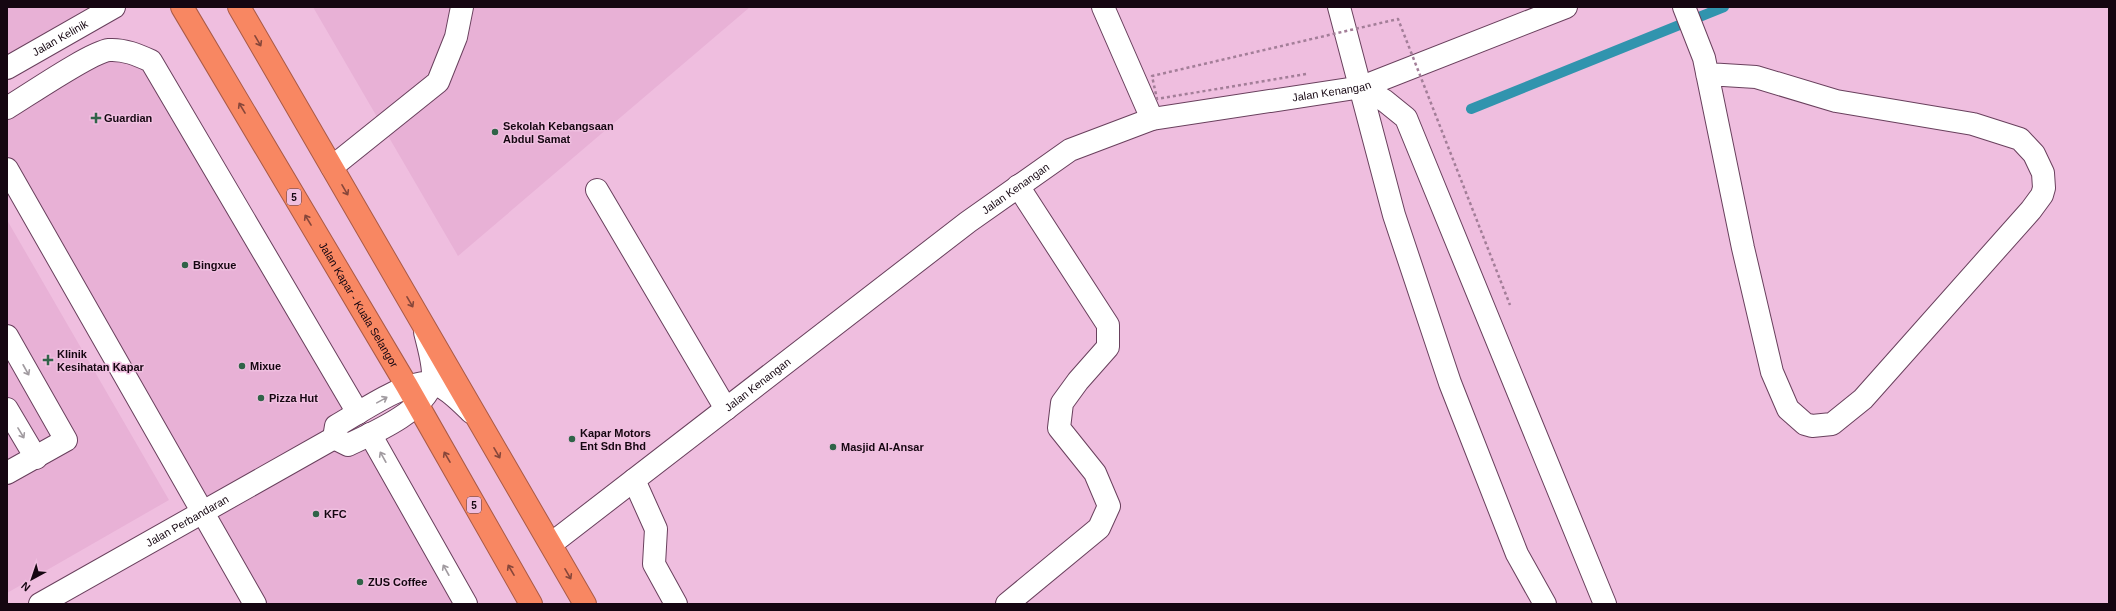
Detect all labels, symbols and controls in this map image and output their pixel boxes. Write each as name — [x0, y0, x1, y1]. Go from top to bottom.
street label: Jalan Kelinik — [30, 17, 90, 58]
one-way arrow — [255, 35, 263, 47]
street label: Jalan Kenangan — [1291, 78, 1373, 104]
one-way arrow — [237, 102, 245, 114]
place label: Guardian — [104, 112, 153, 124]
marker: Guardian — [91, 113, 101, 123]
place label: Sekolah Kebangsaan Abdul Samat — [503, 120, 614, 145]
marker: Sekolah Kebangsaan Abdul Samat — [490, 127, 500, 137]
street label: Jalan Kenangan — [980, 161, 1051, 216]
one-way arrow — [341, 183, 349, 195]
road number: 5 — [287, 189, 301, 205]
one-way arrow — [304, 214, 312, 226]
street label: Jalan Kapar - Kuala Selangor — [317, 240, 401, 370]
place label: Bingxue — [193, 259, 236, 271]
marker: Bingxue — [180, 260, 190, 270]
one-way arrow — [406, 296, 414, 307]
place label: Klinik Kesihatan Kapar — [57, 348, 145, 373]
marker: Klinik Kesihatan Kapar — [42, 354, 54, 366]
street label: Jalan Kenangan — [722, 355, 793, 414]
place label: Mixue — [250, 360, 281, 372]
marker: Mixue — [237, 361, 247, 371]
one-way arrow — [23, 364, 30, 376]
place label: Pizza Hut — [269, 392, 318, 404]
marker: Pizza Hut — [256, 393, 266, 403]
one-way arrow — [376, 395, 388, 403]
one-way arrow — [18, 427, 26, 439]
place label: Kapar Motors Ent Sdn Bhd — [580, 427, 651, 452]
marker: Kapar Motors Ent Sdn Bhd — [567, 434, 577, 444]
place label: Masjid Al-Ansar — [841, 441, 924, 453]
marker: Masjid Al-Ansar — [828, 442, 838, 452]
one-way arrow — [494, 447, 502, 459]
one-way arrow — [378, 451, 386, 463]
one-way arrow — [442, 451, 450, 463]
street label: Jalan Perbandaran — [144, 493, 231, 549]
road number: 5 — [467, 497, 481, 513]
place label: KFC — [324, 508, 347, 520]
marker: KFC — [311, 509, 321, 519]
north arrow — [12, 559, 52, 599]
one-way arrow — [442, 564, 450, 576]
one-way arrow — [507, 564, 515, 576]
one-way arrow — [564, 568, 572, 580]
place label: ZUS Coffee — [368, 576, 427, 588]
marker: ZUS Coffee — [355, 577, 365, 587]
text: N — [19, 579, 32, 594]

